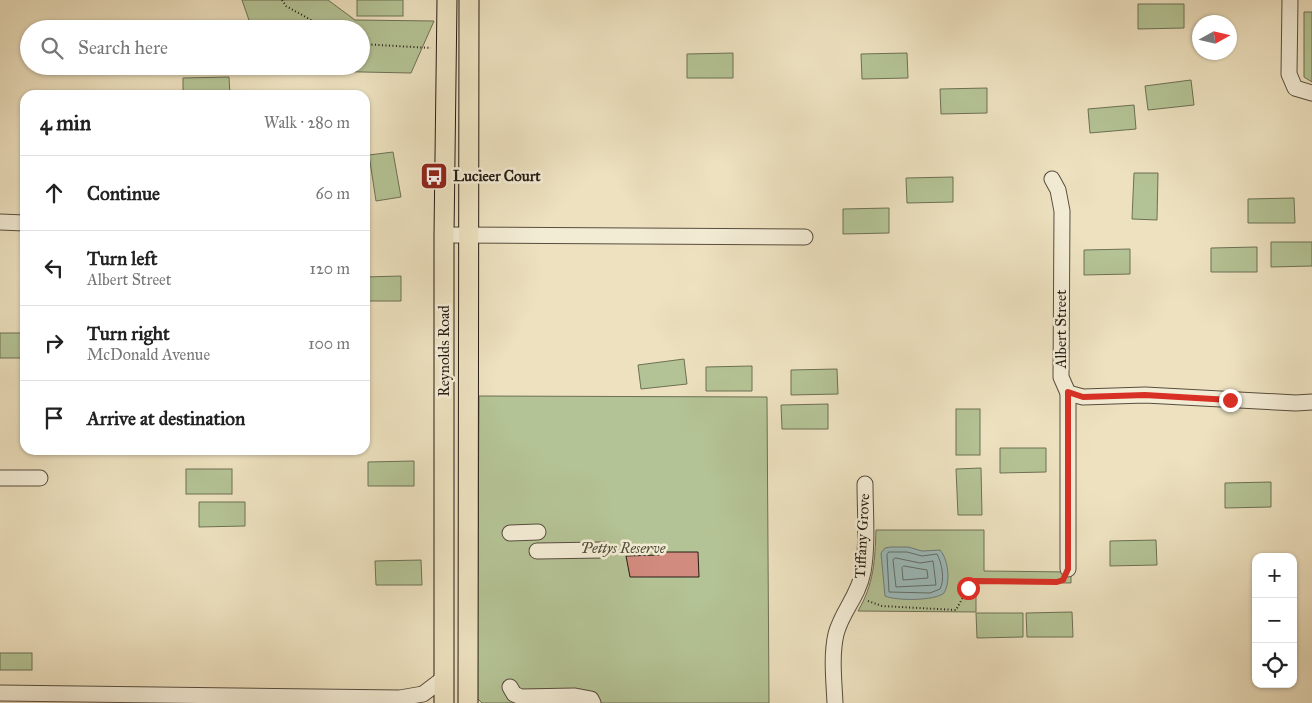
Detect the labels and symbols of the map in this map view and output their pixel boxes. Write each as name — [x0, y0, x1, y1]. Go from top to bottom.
north arrow — [1192, 15, 1237, 60]
bus stop icon: Lucieer Court — [419, 161, 449, 191]
place label: Lucieer Court — [453, 167, 541, 185]
street label: Albert Street — [1052, 289, 1070, 370]
street label: Reynolds Road — [435, 305, 453, 397]
route end — [1219, 389, 1242, 412]
street label: Tiffany Grove — [851, 493, 873, 579]
park label: Pettys Reserve — [581, 539, 666, 557]
route start — [957, 577, 980, 600]

